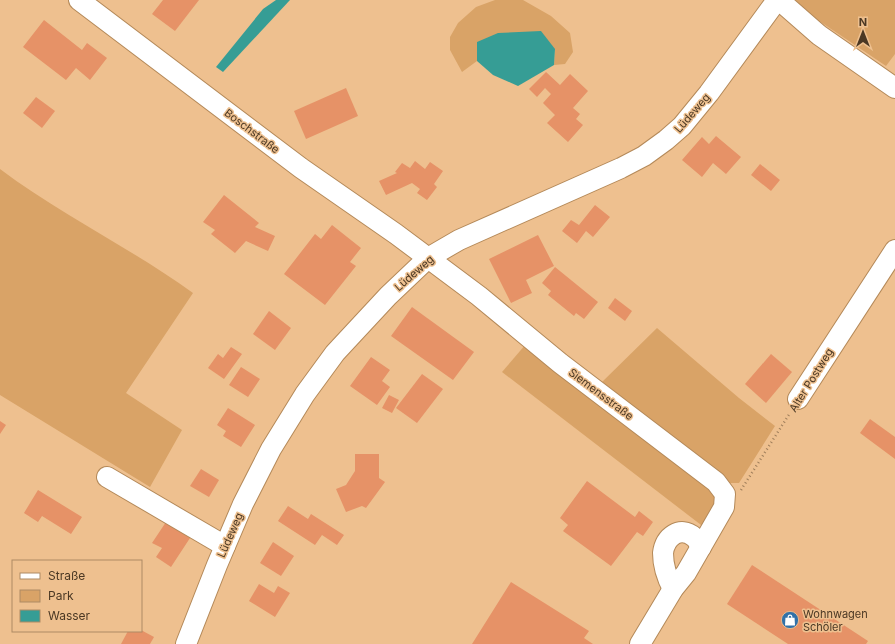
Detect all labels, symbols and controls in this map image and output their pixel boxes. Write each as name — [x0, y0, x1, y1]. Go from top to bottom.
north arrow — [843, 12, 883, 52]
text: N — [859, 15, 867, 29]
street label: Lüdeweg — [671, 90, 713, 136]
street label: Boschstraße — [222, 106, 282, 156]
street label: Lüdeweg — [391, 252, 437, 294]
street label: Alter Postweg — [786, 345, 836, 415]
street label: Siemensstraße — [566, 365, 636, 423]
street label: Lüdeweg — [214, 510, 246, 560]
legend — [12, 560, 142, 632]
text: Straße — [48, 568, 85, 583]
text: Park — [48, 588, 74, 603]
place label: Wohnwagen Schöler — [803, 607, 868, 634]
text: Wasser — [48, 608, 91, 623]
shop icon: Wohnwagen Schöler — [780, 610, 800, 630]

